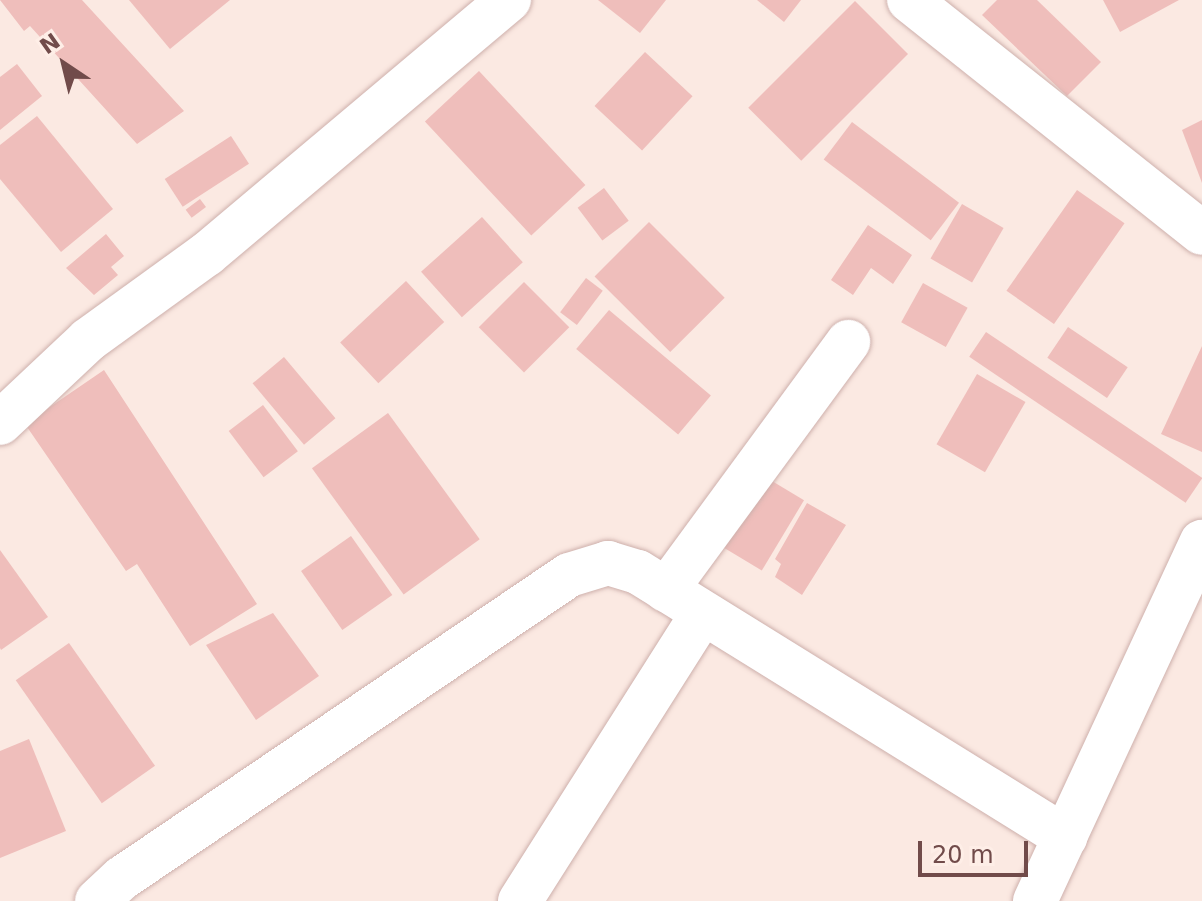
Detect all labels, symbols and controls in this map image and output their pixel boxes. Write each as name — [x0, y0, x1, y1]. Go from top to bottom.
north arrow — [24, 24, 104, 104]
text: N — [35, 28, 65, 59]
scale bar — [922, 825, 1032, 875]
text: 20 m — [932, 841, 994, 869]

